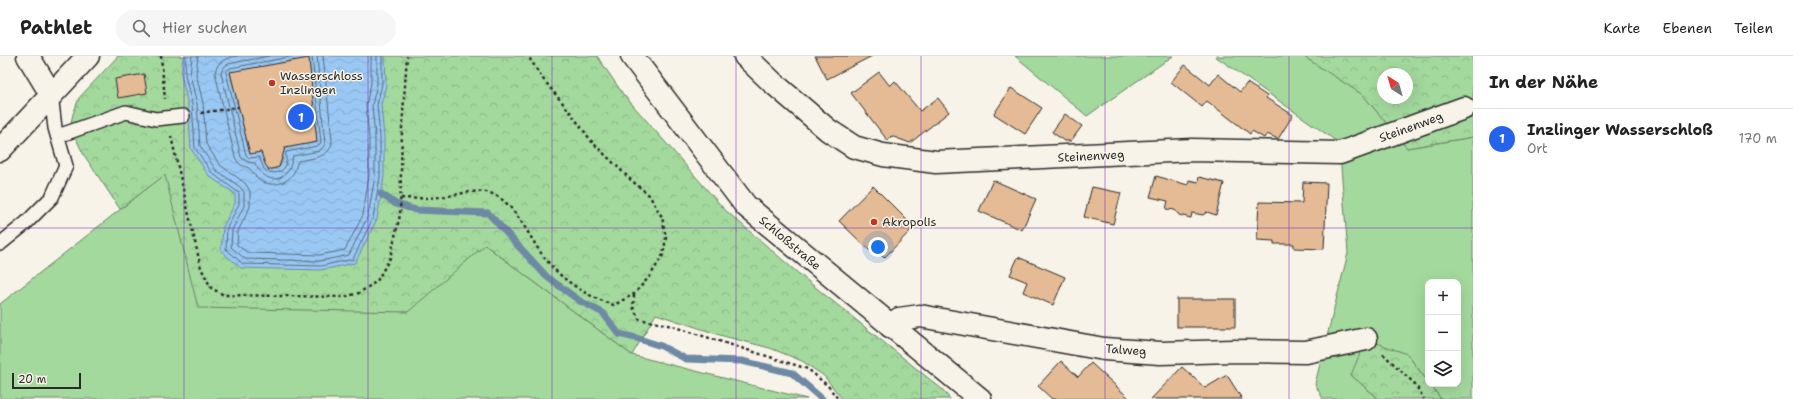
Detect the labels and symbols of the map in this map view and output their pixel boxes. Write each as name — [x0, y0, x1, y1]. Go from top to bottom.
place label: Wasserschloss Inzlingen — [280, 68, 363, 98]
north arrow — [1377, 68, 1413, 104]
marker: Wasserschloss Inzlingen — [267, 78, 277, 88]
pin: 1 — [288, 102, 314, 132]
street label: Steinenweg — [1377, 108, 1445, 146]
street label: Steinenweg — [1057, 146, 1125, 166]
street label: Schloßstraße — [756, 212, 824, 274]
place label: Akropolis — [882, 214, 936, 230]
marker: Akropolis — [869, 217, 879, 227]
your location — [868, 237, 888, 257]
street label: Talweg — [1105, 341, 1147, 359]
scale bar — [12, 371, 81, 390]

